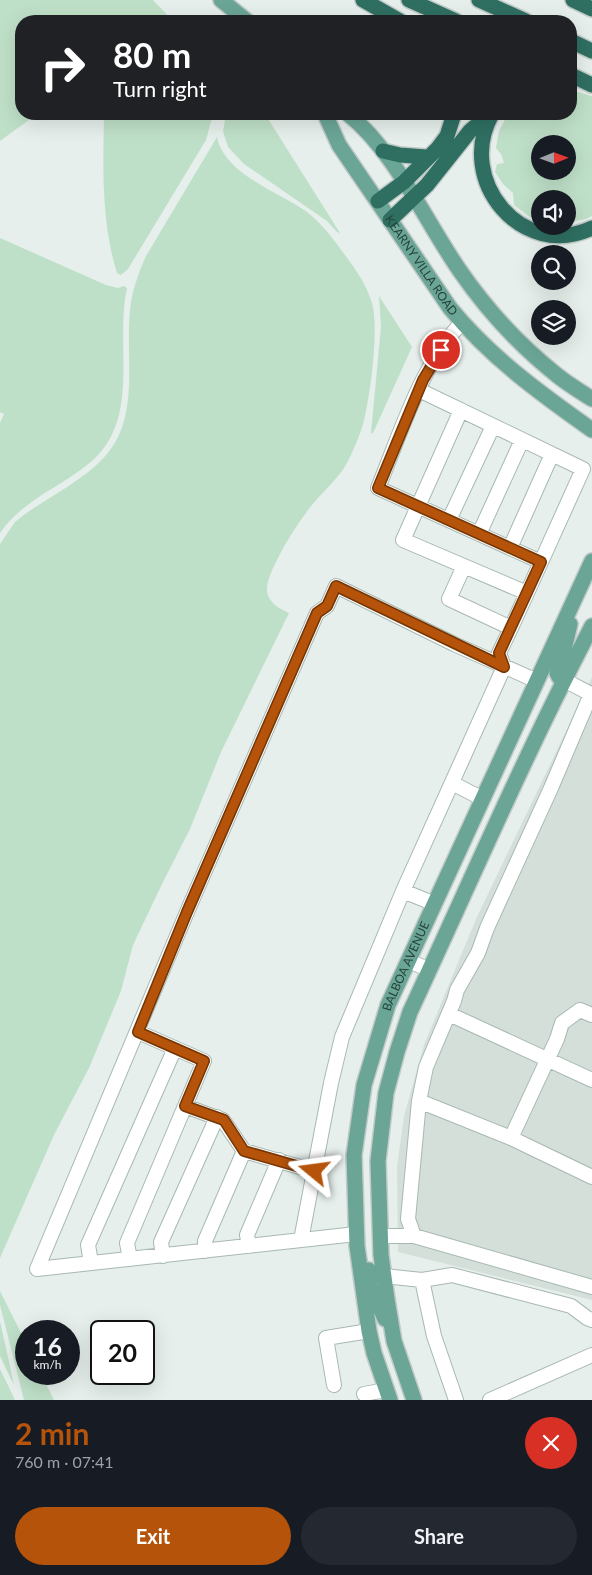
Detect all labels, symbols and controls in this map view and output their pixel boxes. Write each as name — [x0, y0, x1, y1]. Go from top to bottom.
text: 80 m — [113, 33, 191, 75]
icon: right — [30, 35, 95, 100]
text: Turn right — [113, 75, 207, 102]
north arrow — [531, 135, 576, 180]
map controls — [531, 135, 576, 345]
button: sound — [531, 190, 576, 235]
street label: KEARNY VILLA ROAD — [382, 212, 461, 319]
button: search — [531, 245, 576, 290]
button: layers — [531, 300, 576, 345]
pin — [420, 329, 462, 371]
icon: arrive — [427, 336, 455, 364]
street label: BALBOA AVENUE — [379, 919, 432, 1013]
position arrow — [287, 1144, 339, 1196]
speed limit sign: 20 — [90, 1320, 155, 1385]
text: 16 — [33, 1331, 62, 1361]
text: km/h — [33, 1357, 62, 1372]
text: 2 min — [15, 1415, 89, 1451]
button: close — [525, 1417, 577, 1469]
text: 760 m · 07:41 — [15, 1452, 114, 1471]
button: Exit — [15, 1507, 291, 1565]
button: Share — [301, 1507, 577, 1565]

